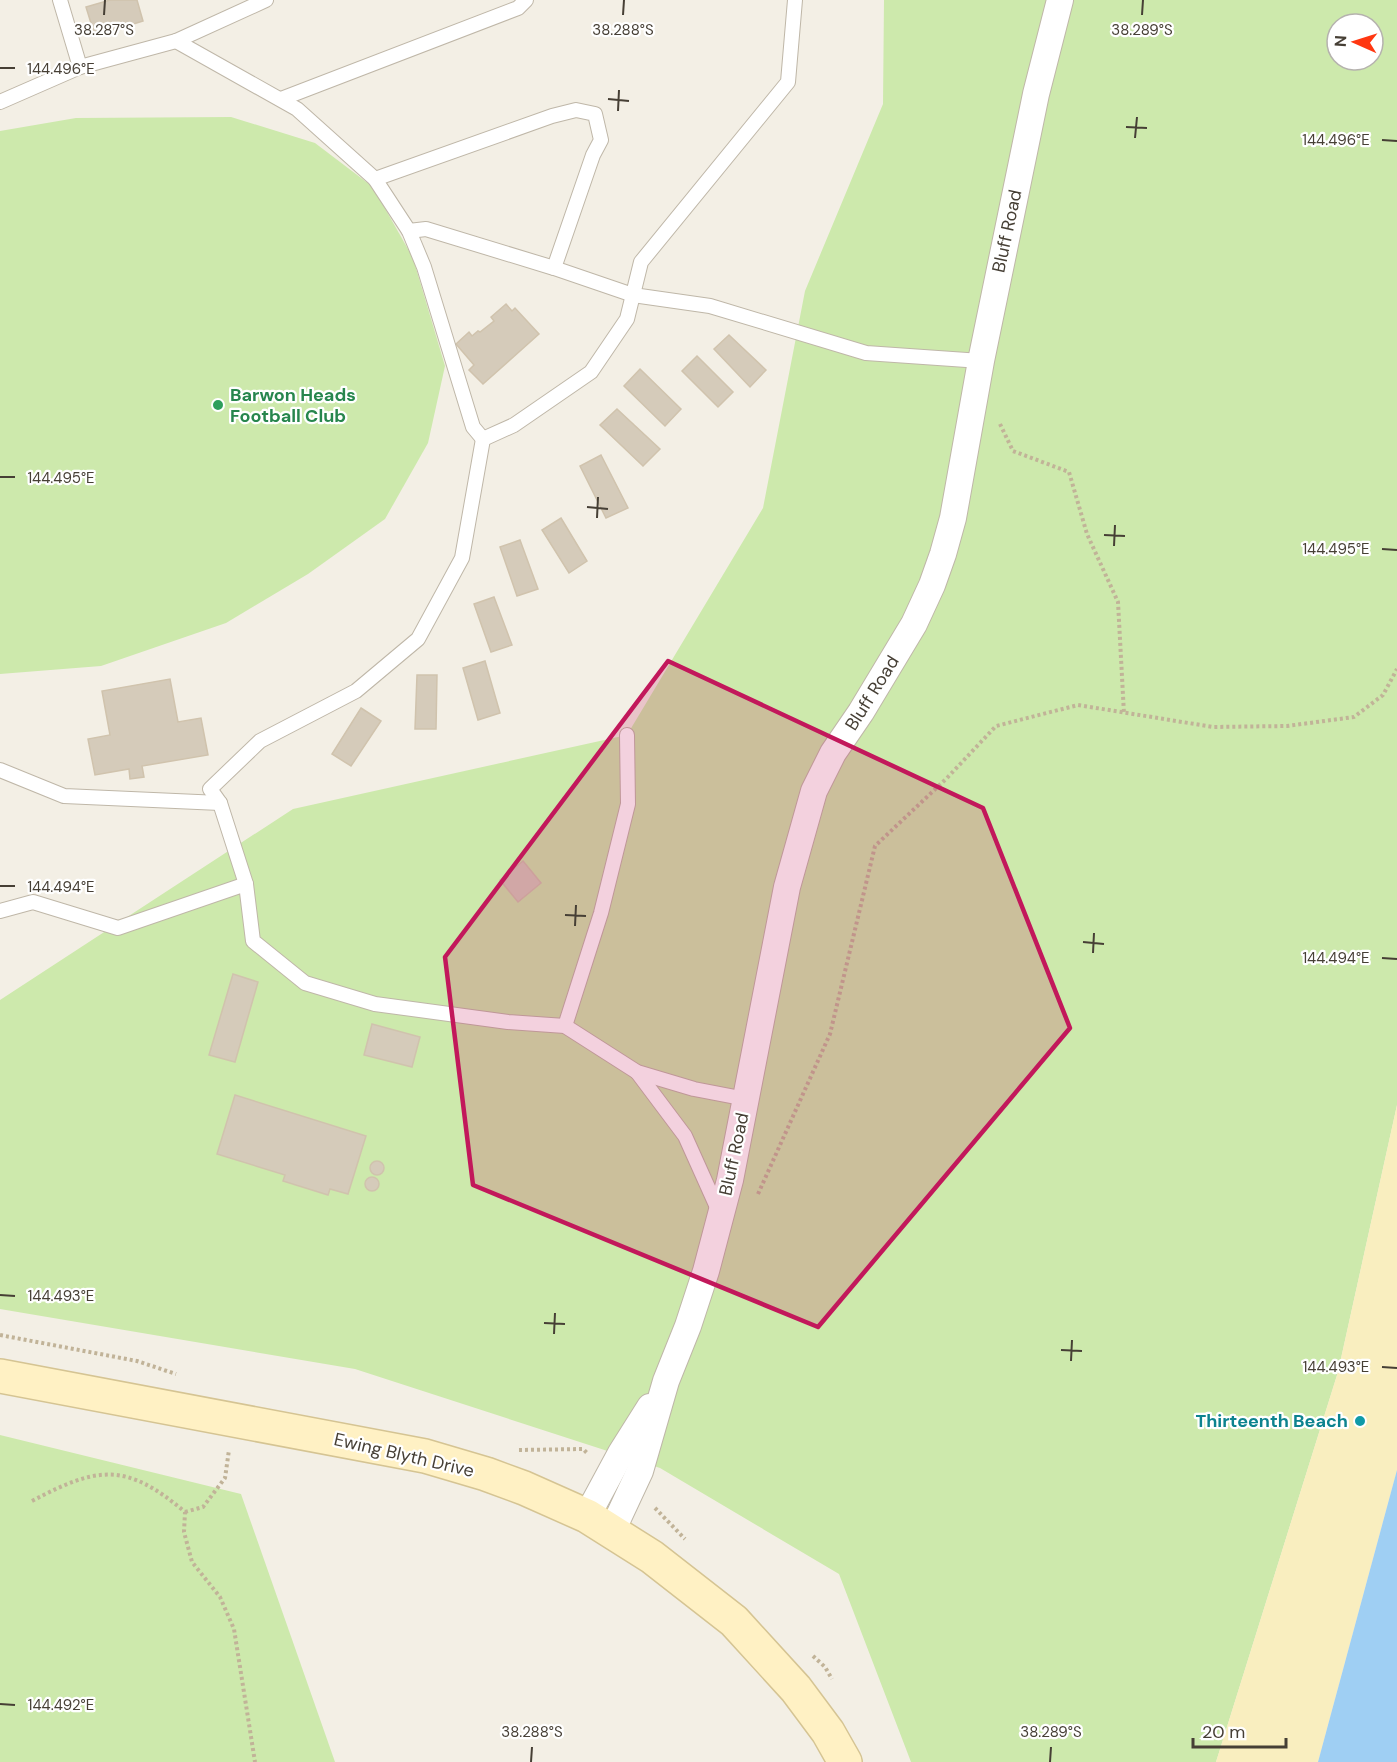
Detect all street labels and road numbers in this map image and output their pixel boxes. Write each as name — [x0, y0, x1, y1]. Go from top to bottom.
street label: Bluff Road — [987, 187, 1027, 275]
street label: Bluff Road — [840, 651, 904, 735]
street label: Bluff Road — [714, 1110, 754, 1198]
street label: Ewing Blyth Drive — [332, 1427, 476, 1483]

